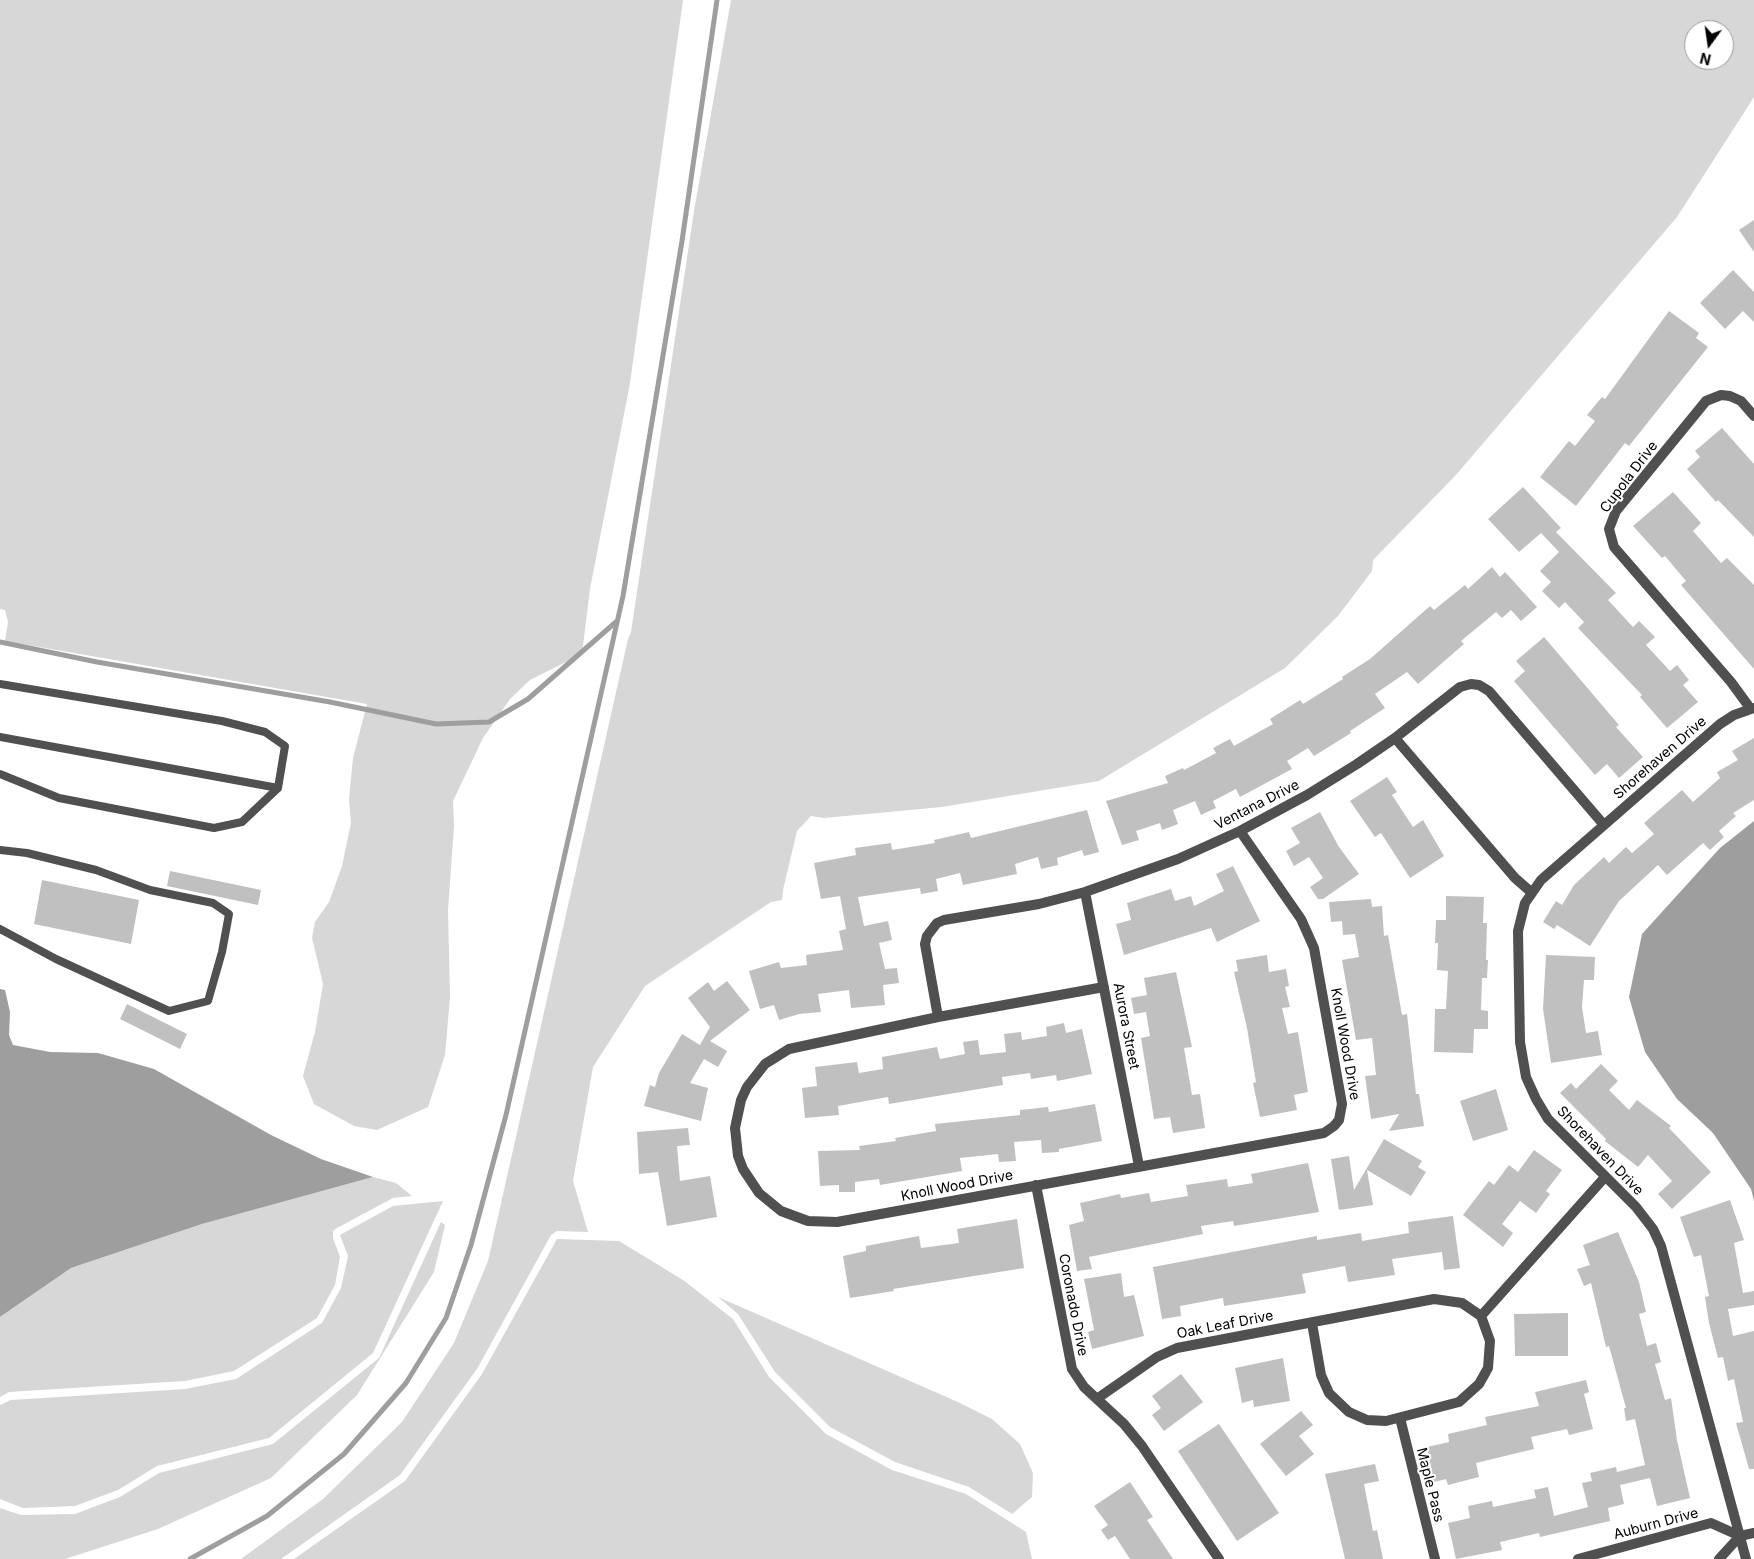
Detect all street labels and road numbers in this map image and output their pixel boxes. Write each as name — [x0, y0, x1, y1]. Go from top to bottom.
street label: Cupola Drive — [1597, 438, 1661, 516]
street label: Shorehaven Drive — [1610, 713, 1710, 803]
street label: Ventana Drive — [1212, 776, 1302, 834]
street label: Aurora Street — [1109, 981, 1143, 1071]
street label: Knoll Wood Drive — [1327, 986, 1363, 1102]
street label: Shorehaven Drive — [1553, 1103, 1647, 1199]
street label: Knoll Wood Drive — [899, 1167, 1015, 1205]
street label: Coronado Drive — [1055, 1252, 1091, 1358]
street label: Oak Leaf Drive — [1175, 1307, 1275, 1343]
street label: Maple Pass — [1413, 1446, 1447, 1524]
street label: Auburn Drive — [1612, 1505, 1700, 1543]

